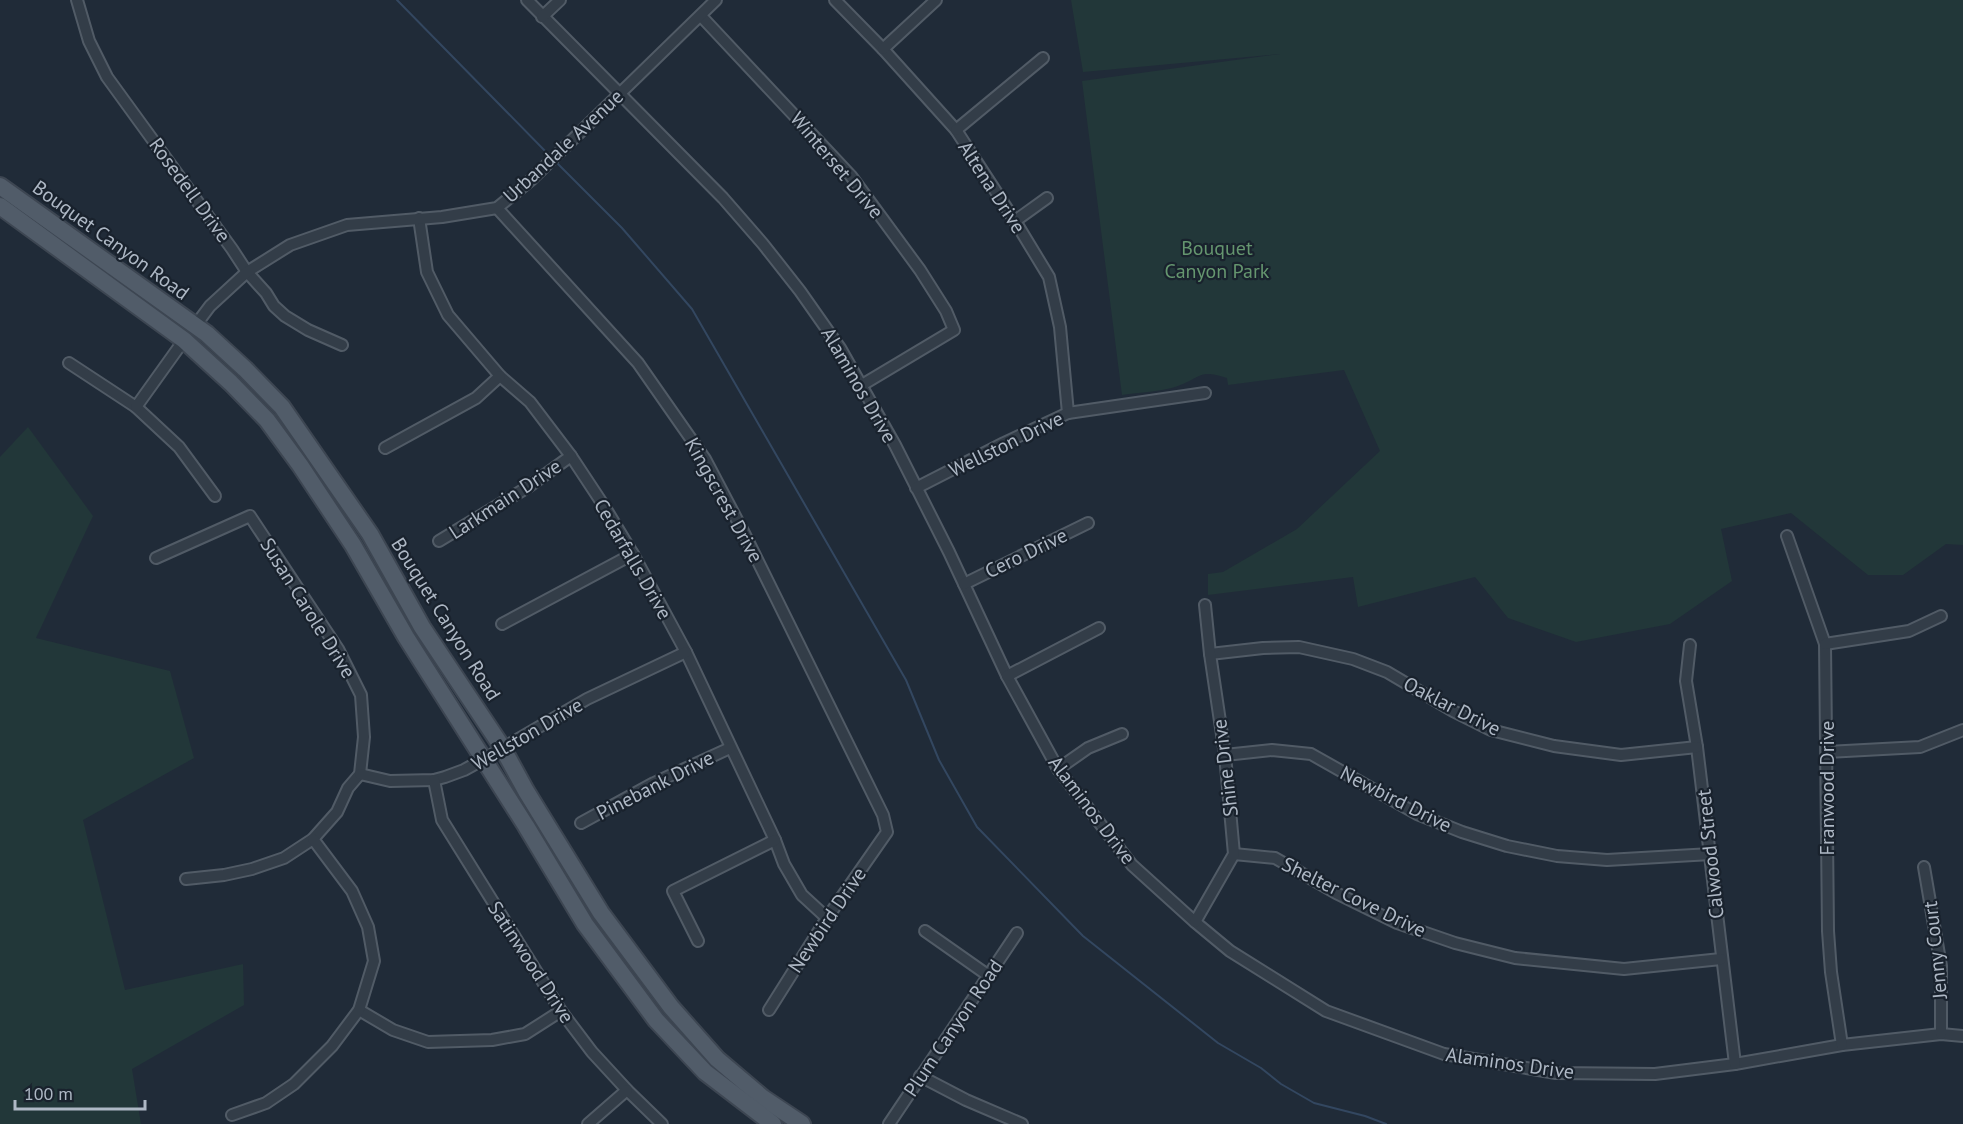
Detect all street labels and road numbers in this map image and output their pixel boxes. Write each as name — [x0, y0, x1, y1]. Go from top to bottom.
street label: Urbandale Avenue — [497, 84, 629, 208]
street label: Winterset Drive — [785, 106, 889, 224]
street label: Rosedell Drive — [143, 133, 237, 247]
street label: Altena Drive — [952, 136, 1032, 238]
street label: Bouquet Canyon Road — [28, 174, 194, 306]
street label: Alaminos Drive — [815, 323, 903, 447]
street label: Wellston Drive — [944, 405, 1068, 483]
street label: Kingscrest Drive — [679, 433, 769, 567]
street label: Larkmain Drive — [444, 453, 566, 545]
street label: Cedarfalls Drive — [588, 494, 678, 624]
street label: Cero Drive — [981, 522, 1071, 584]
street label: Susan Carole Drive — [254, 533, 362, 683]
street label: Bouquet Canyon Road — [385, 533, 507, 705]
street label: Oaklar Drive — [1399, 670, 1505, 742]
street label: Wellston Drive — [467, 692, 587, 776]
street label: Shine Drive — [1206, 718, 1244, 818]
street label: Franwood Drive — [1814, 721, 1840, 855]
street label: Pinebank Drive — [592, 744, 718, 826]
street label: Alaminos Drive — [1043, 751, 1141, 869]
street label: Newbird Drive — [1336, 760, 1456, 838]
street label: Calwood Street — [1690, 788, 1730, 920]
street label: Shelter Cove Drive — [1278, 851, 1430, 943]
street label: Newbird Drive — [782, 862, 872, 978]
street label: Satinwood Drive — [482, 896, 580, 1028]
street label: Jenny Court — [1917, 900, 1953, 1001]
street label: Plum Canyon Road — [898, 955, 1008, 1101]
street label: Alaminos Drive — [1444, 1041, 1576, 1085]

